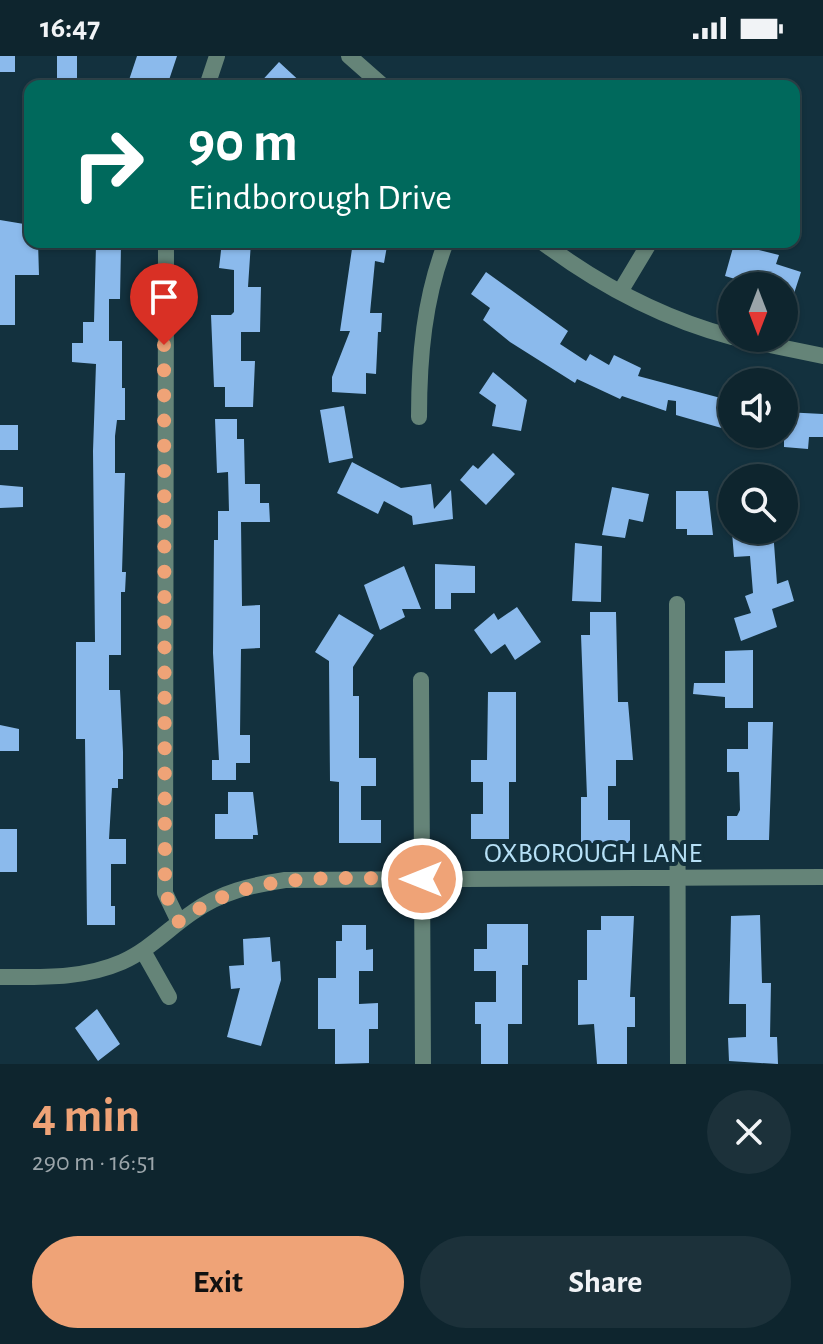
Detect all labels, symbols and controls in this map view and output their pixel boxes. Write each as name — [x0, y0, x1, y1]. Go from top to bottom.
text: 16:47 — [40, 13, 100, 43]
icon: right — [56, 112, 160, 216]
text: 90 m — [188, 115, 298, 171]
text: Eindborough Drive — [188, 180, 452, 216]
pin — [130, 263, 198, 345]
north arrow — [718, 272, 798, 352]
map controls — [718, 272, 798, 544]
icon: arrive — [142, 275, 186, 319]
button: sound — [718, 368, 798, 448]
button: search — [718, 464, 798, 544]
position arrow — [380, 837, 464, 921]
street label: OXBOROUGH LANE — [484, 840, 702, 868]
button: close — [707, 1090, 791, 1174]
text: 4 min — [32, 1093, 140, 1141]
text: 290 m · 16:51 — [32, 1149, 156, 1175]
button: Exit — [32, 1236, 404, 1328]
button: Share — [420, 1236, 791, 1328]

